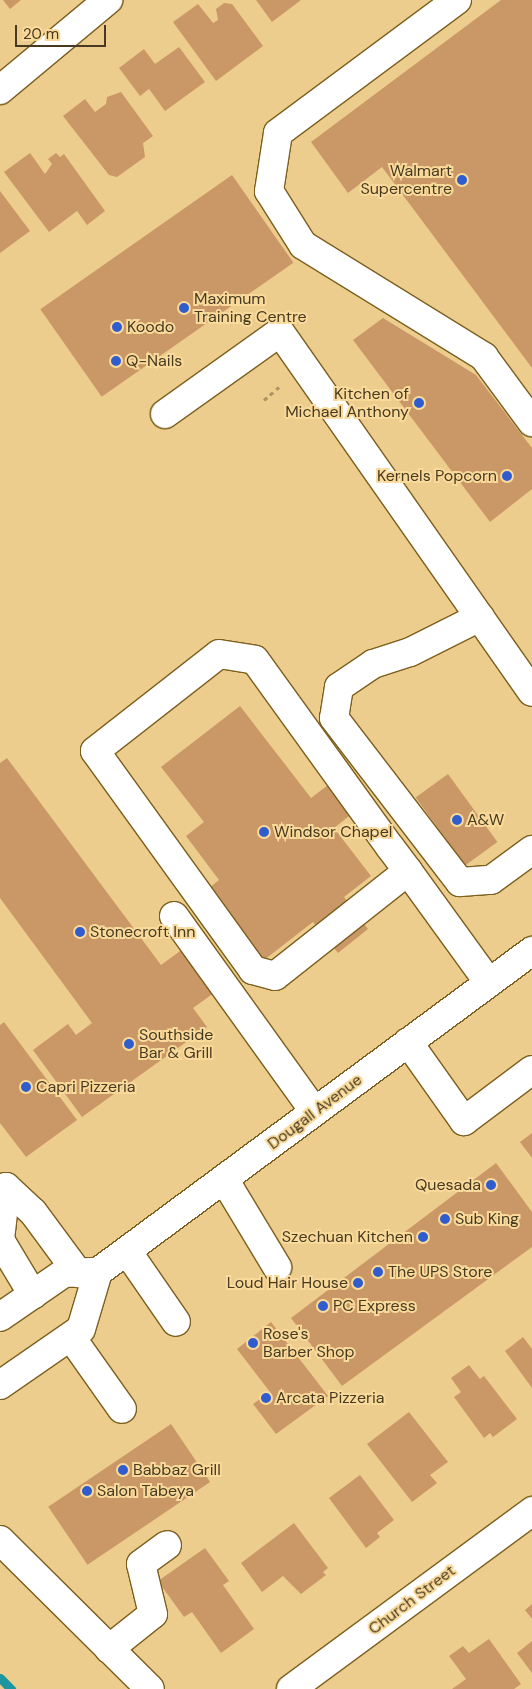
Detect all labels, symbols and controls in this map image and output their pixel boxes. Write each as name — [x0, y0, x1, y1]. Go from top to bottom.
scale bar — [18, 15, 109, 47]
text: 20 m — [23, 24, 59, 44]
place label: Walmart Supercentre — [360, 161, 452, 199]
marker: Walmart Supercentre — [456, 174, 468, 186]
place label: Maximum Training Centre — [194, 289, 307, 327]
marker: Maximum Training Centre — [178, 302, 190, 314]
place label: Koodo — [127, 317, 174, 337]
marker: Koodo — [111, 321, 123, 333]
place label: Q-Nails — [126, 351, 182, 371]
marker: Q-Nails — [110, 355, 122, 367]
place label: Kitchen of Michael Anthony — [285, 384, 409, 422]
marker: Kitchen of Michael Anthony — [413, 397, 425, 409]
place label: Kernels Popcorn — [377, 466, 497, 486]
marker: Kernels Popcorn — [501, 470, 513, 482]
place label: A&W — [467, 810, 504, 830]
marker: A&W — [451, 814, 463, 826]
place label: Windsor Chapel — [274, 822, 392, 842]
marker: Windsor Chapel — [258, 826, 270, 838]
place label: Stonecroft Inn — [90, 922, 195, 942]
marker: Stonecroft Inn — [74, 926, 86, 938]
place label: Southside Bar & Grill — [139, 1025, 213, 1063]
marker: Southside Bar & Grill — [123, 1038, 135, 1050]
street label: Dougall Avenue — [264, 1070, 366, 1154]
place label: Capri Pizzeria — [36, 1077, 136, 1097]
marker: Capri Pizzeria — [20, 1081, 32, 1093]
place label: Quesada — [415, 1175, 481, 1195]
marker: Quesada — [485, 1179, 497, 1191]
place label: Sub King — [455, 1209, 519, 1229]
marker: Sub King — [439, 1213, 451, 1225]
place label: Szechuan Kitchen — [282, 1227, 413, 1247]
marker: Szechuan Kitchen — [417, 1231, 429, 1243]
place label: The UPS Store — [388, 1262, 492, 1282]
marker: The UPS Store — [372, 1266, 384, 1278]
place label: Loud Hair House — [227, 1273, 348, 1293]
marker: Loud Hair House — [352, 1277, 364, 1289]
place label: PC Express — [333, 1296, 416, 1316]
marker: PC Express — [317, 1300, 329, 1312]
place label: Rose's Barber Shop — [263, 1324, 355, 1362]
marker: Rose's Barber Shop — [247, 1337, 259, 1349]
place label: Arcata Pizzeria — [276, 1388, 384, 1408]
marker: Arcata Pizzeria — [260, 1392, 272, 1404]
place label: Babbaz Grill — [133, 1460, 221, 1480]
marker: Babbaz Grill — [117, 1464, 129, 1476]
place label: Salon Tabeya — [97, 1481, 194, 1501]
marker: Salon Tabeya — [81, 1485, 93, 1497]
street label: Church Street — [365, 1561, 459, 1639]

